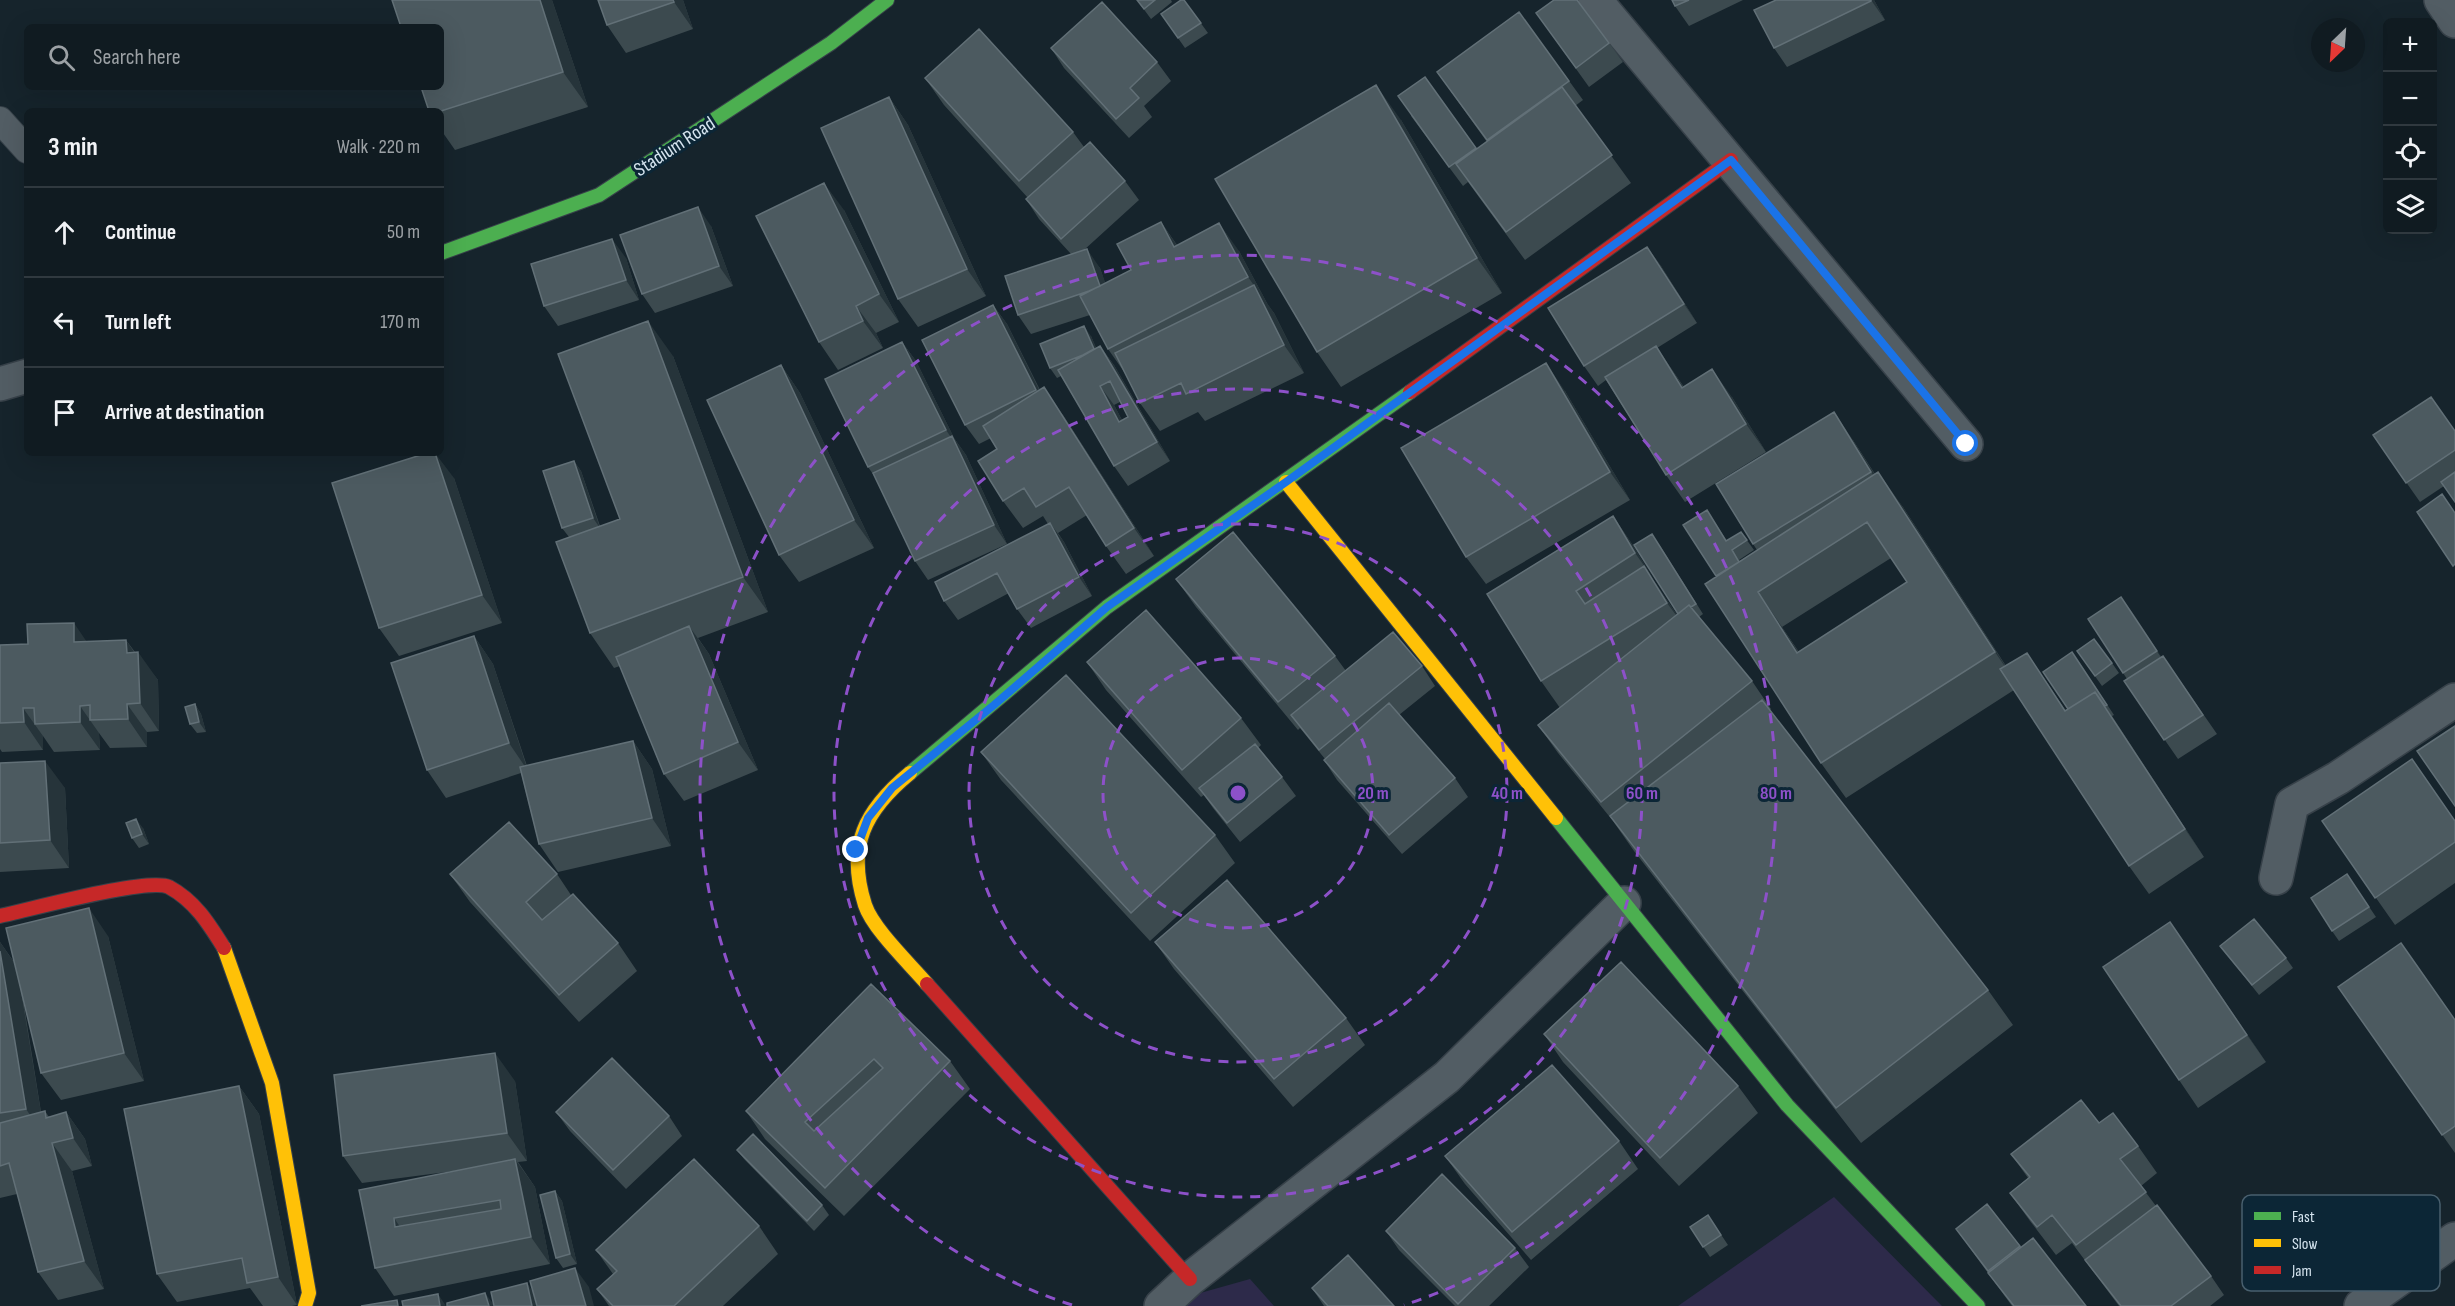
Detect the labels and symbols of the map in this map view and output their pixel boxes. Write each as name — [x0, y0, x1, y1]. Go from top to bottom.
north arrow — [2311, 18, 2365, 72]
street label: Stadium Road — [629, 112, 720, 182]
route start — [1952, 430, 1978, 456]
centre of rings — [1228, 783, 1248, 803]
text: 20 m — [1357, 783, 1389, 804]
text: 40 m — [1491, 783, 1523, 804]
text: 60 m — [1626, 783, 1658, 804]
text: 80 m — [1760, 783, 1792, 804]
route end — [842, 836, 868, 862]
legend — [2242, 1195, 2440, 1291]
text: Fast — [2292, 1208, 2315, 1227]
text: Slow — [2292, 1235, 2317, 1254]
text: Jam — [2291, 1262, 2312, 1281]

